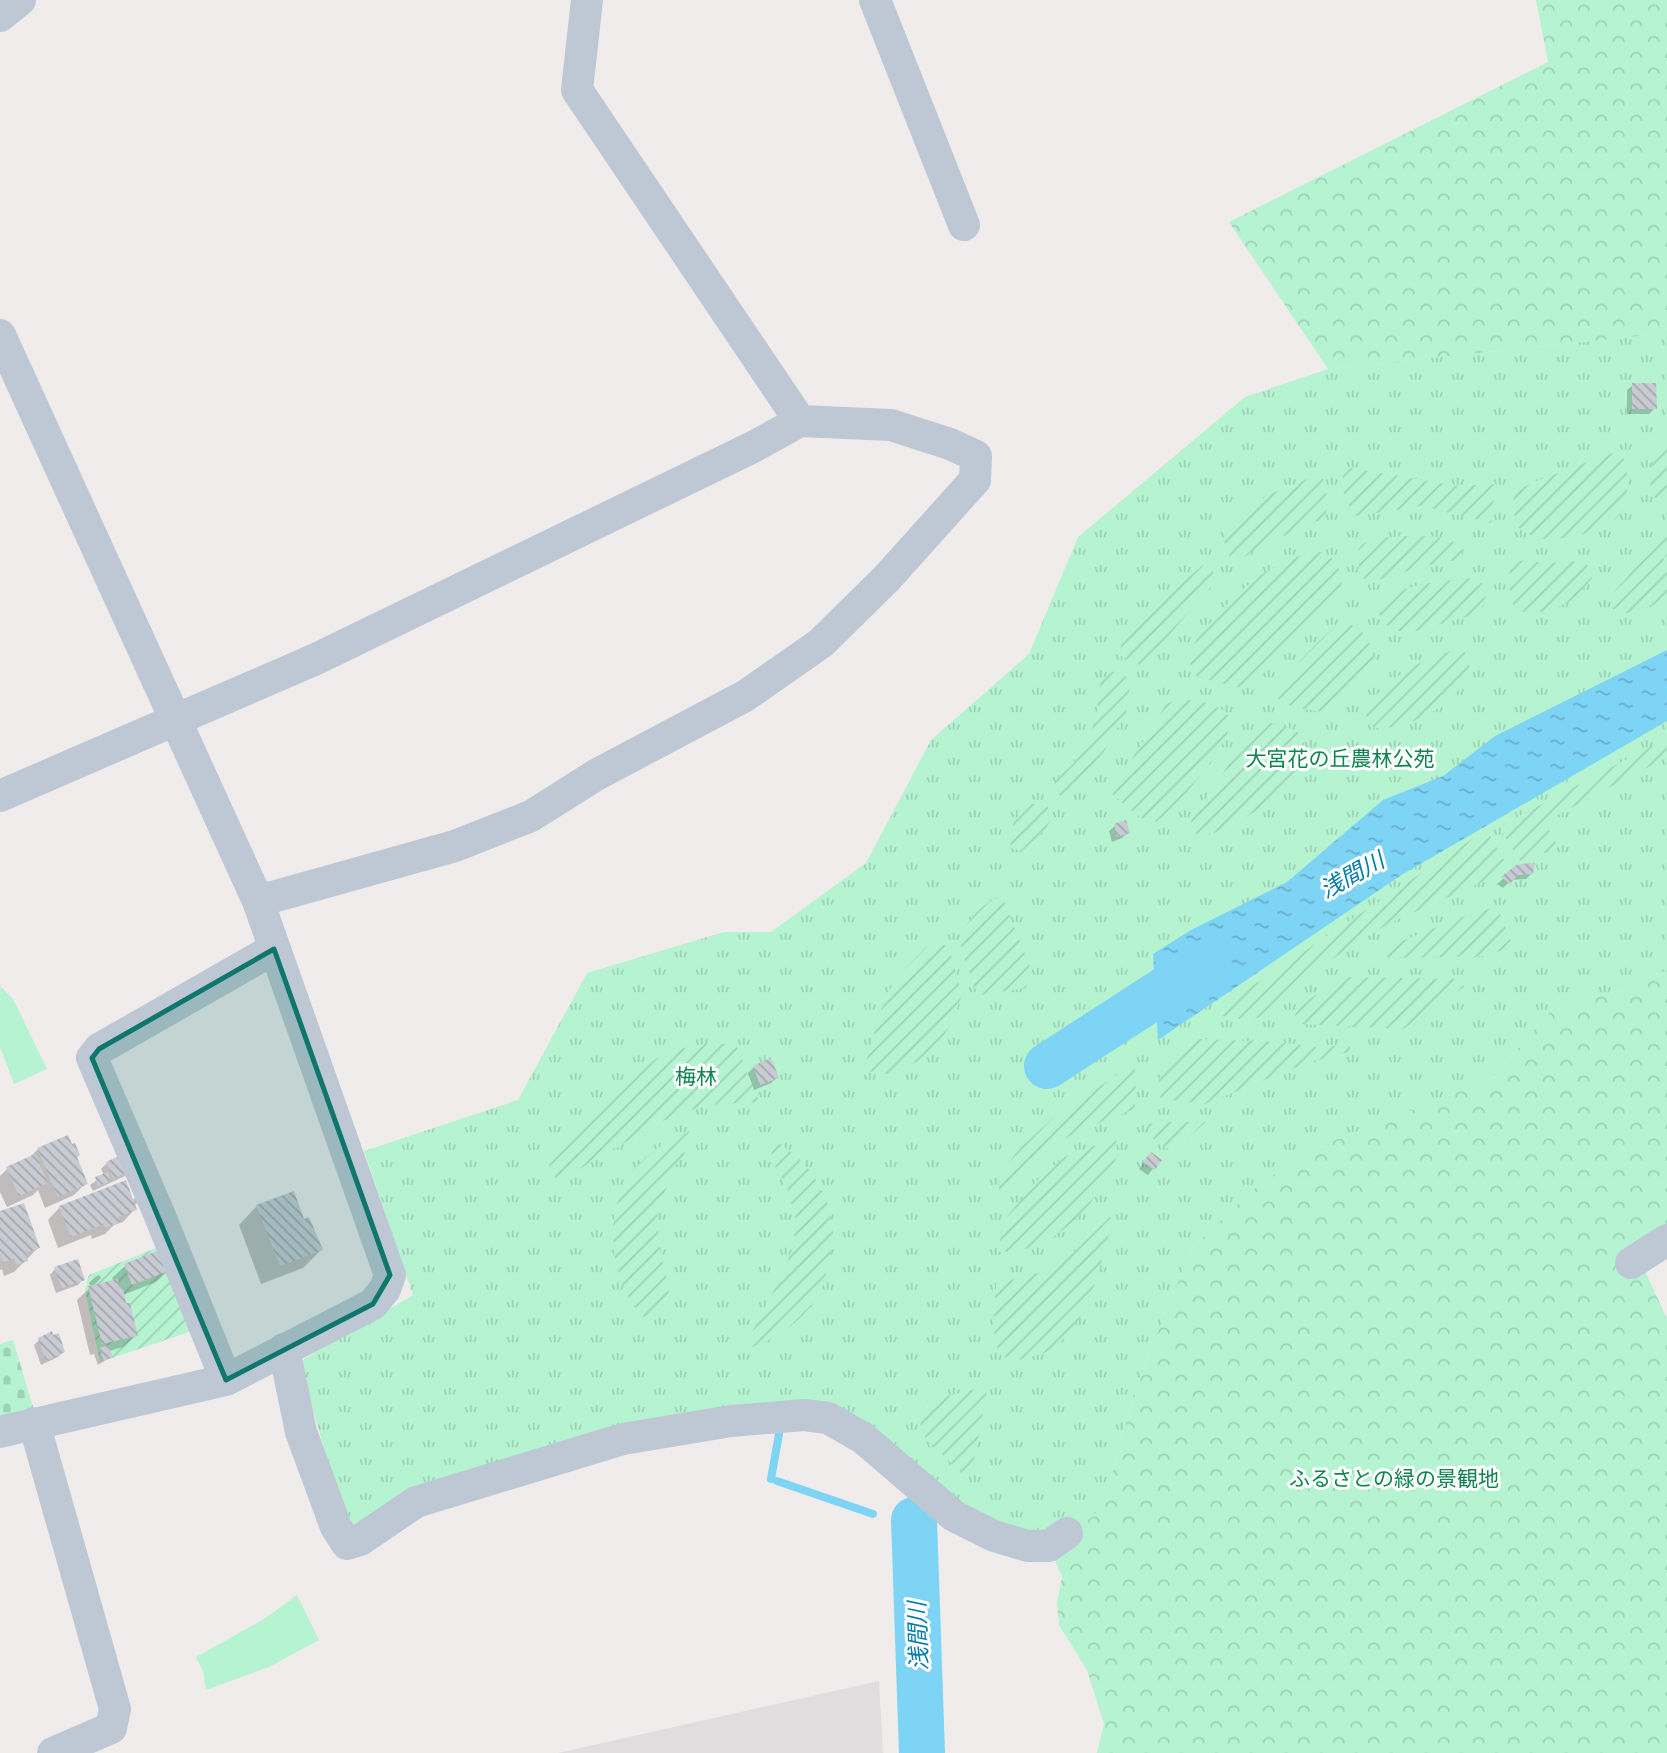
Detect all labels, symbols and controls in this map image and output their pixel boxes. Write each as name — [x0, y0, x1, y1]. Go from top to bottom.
park label: 大宮花の丘農林公苑 — [1246, 745, 1435, 772]
water label: 浅間川 — [1315, 844, 1392, 904]
park label: 梅林 — [675, 1063, 717, 1090]
park label: ふるさとの緑の景観地 — [1289, 1465, 1499, 1492]
water label: 浅間川 — [902, 1598, 933, 1671]

